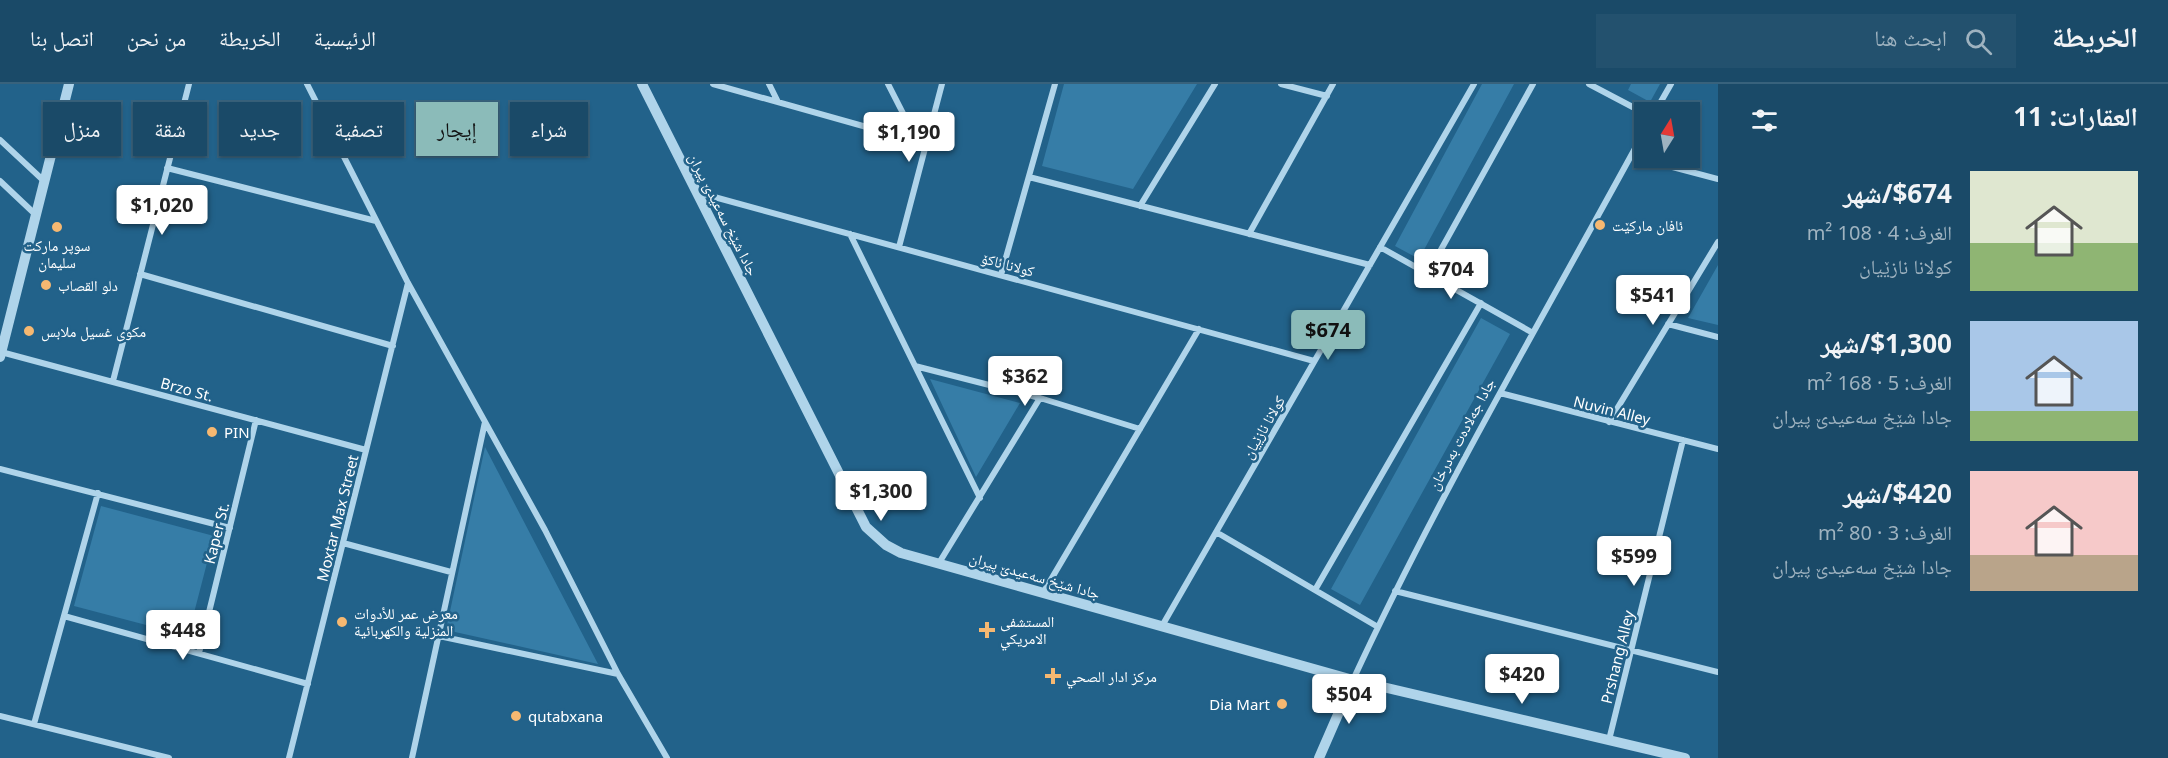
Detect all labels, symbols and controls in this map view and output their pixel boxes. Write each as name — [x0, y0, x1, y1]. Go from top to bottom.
search box — [1596, 14, 2016, 68]
text: الخريطة — [2052, 17, 2138, 55]
text: ابحث هنا — [1874, 22, 1947, 52]
text: اتصل بنا — [30, 24, 94, 52]
text: من نحن — [127, 24, 186, 52]
text: الخريطة — [219, 24, 281, 52]
text: الرئيسية — [314, 24, 376, 52]
icon: search — [1962, 25, 1995, 58]
text: العقارات: 11 — [2013, 98, 2138, 134]
chip: منزل — [43, 102, 121, 156]
chip: شقة — [133, 102, 207, 156]
chip: جديد — [219, 102, 301, 156]
chip: تصفية — [313, 102, 404, 156]
chip: إيجار — [416, 102, 498, 156]
chip: شراء — [510, 102, 588, 156]
north arrow — [1634, 102, 1700, 168]
map controls — [1634, 102, 1700, 168]
icon: filters — [1748, 104, 1781, 137]
pin: $1,190 — [860, 112, 958, 163]
text: $1,190 — [878, 118, 940, 145]
street label: جادا شێخ سەعیدێ پیران — [684, 149, 764, 280]
text: $674/شهر — [1843, 175, 1952, 211]
pin: $1,020 — [113, 185, 211, 236]
text: $1,020 — [131, 191, 193, 218]
icon: home — [2018, 195, 2090, 267]
place label: ئافان مارکێت — [1612, 215, 1683, 236]
marker: ئافان مارکێت — [1593, 218, 1607, 232]
text: الغرف: 4 · 108 m² — [1807, 219, 1952, 246]
marker: سوپر ماركت سليمان — [50, 220, 64, 234]
place label: سوپر ماركت سليمان — [24, 235, 91, 273]
street label: کولانا ئاکۆ — [979, 247, 1037, 281]
pin: $704 — [1415, 249, 1487, 300]
text: کولانا نازێیان — [1859, 253, 1952, 280]
text: $704 — [1428, 255, 1474, 282]
place label: دلو القصاب — [58, 275, 118, 295]
pin: $541 — [1617, 275, 1689, 326]
marker: دلو القصاب — [39, 278, 53, 292]
text: $541 — [1630, 281, 1676, 308]
pin: $674 — [1292, 310, 1364, 361]
text: $674 — [1305, 316, 1351, 343]
place label: مكوى غسيل ملابس — [41, 321, 146, 342]
marker: مكوى غسيل ملابس — [22, 324, 36, 338]
text: $1,300/شهر — [1821, 325, 1952, 361]
icon: home — [2018, 345, 2090, 417]
pin: $362 — [989, 356, 1061, 407]
text: $362 — [1002, 362, 1048, 389]
text: الغرف: 5 · 168 m² — [1807, 369, 1952, 396]
street label: Brzo St. — [159, 372, 215, 406]
street label: جادا جەلادەت بەدرخان — [1423, 374, 1500, 494]
street label: Nuvin Alley — [1572, 391, 1653, 429]
street label: کولانا نازێیان — [1237, 392, 1290, 463]
text: جادا شێخ سەعیدێ پیران — [1772, 403, 1952, 430]
place label: PIN — [224, 422, 250, 442]
marker: PIN — [205, 425, 219, 439]
street label: Moxtar Max Street — [312, 452, 363, 583]
pin: $1,300 — [832, 471, 930, 522]
text: $420/شهر — [1843, 475, 1952, 511]
text: $1,300 — [850, 477, 912, 504]
icon: home — [2018, 495, 2090, 567]
street label: Kaper St. — [199, 500, 233, 566]
text: الغرف: 3 · 80 m² — [1818, 519, 1952, 546]
pin: $599 — [1598, 536, 1670, 587]
text: $599 — [1611, 542, 1657, 569]
street label: جادا شێخ سەعیدێ پیران — [967, 547, 1103, 604]
text: جادا شێخ سەعیدێ پیران — [1772, 553, 1952, 580]
place label: معرض عمر للأدوات المنزلية والكهربائية — [354, 603, 458, 640]
street label: Prshang Alley — [1596, 608, 1638, 706]
pin: $448 — [147, 610, 219, 661]
place label: المستشفى الامريكي — [1000, 611, 1054, 651]
marker: معرض عمر للأدوات المنزلية والكهربائية — [335, 615, 349, 629]
text: $448 — [160, 616, 206, 643]
marker: المستشفى الامريكي — [978, 621, 996, 639]
pin: $420 — [1486, 654, 1558, 705]
text: $420 — [1499, 660, 1545, 687]
place label: مركز ادار الصحي — [1066, 666, 1157, 689]
marker: مركز ادار الصحي — [1044, 667, 1062, 685]
pin: $504 — [1313, 674, 1385, 725]
text: $504 — [1326, 680, 1372, 707]
place label: Dia Mart — [1209, 694, 1271, 714]
marker: Dia Mart — [1275, 697, 1289, 711]
place label: qutabxana — [528, 706, 603, 726]
marker: qutabxana — [509, 709, 523, 723]

